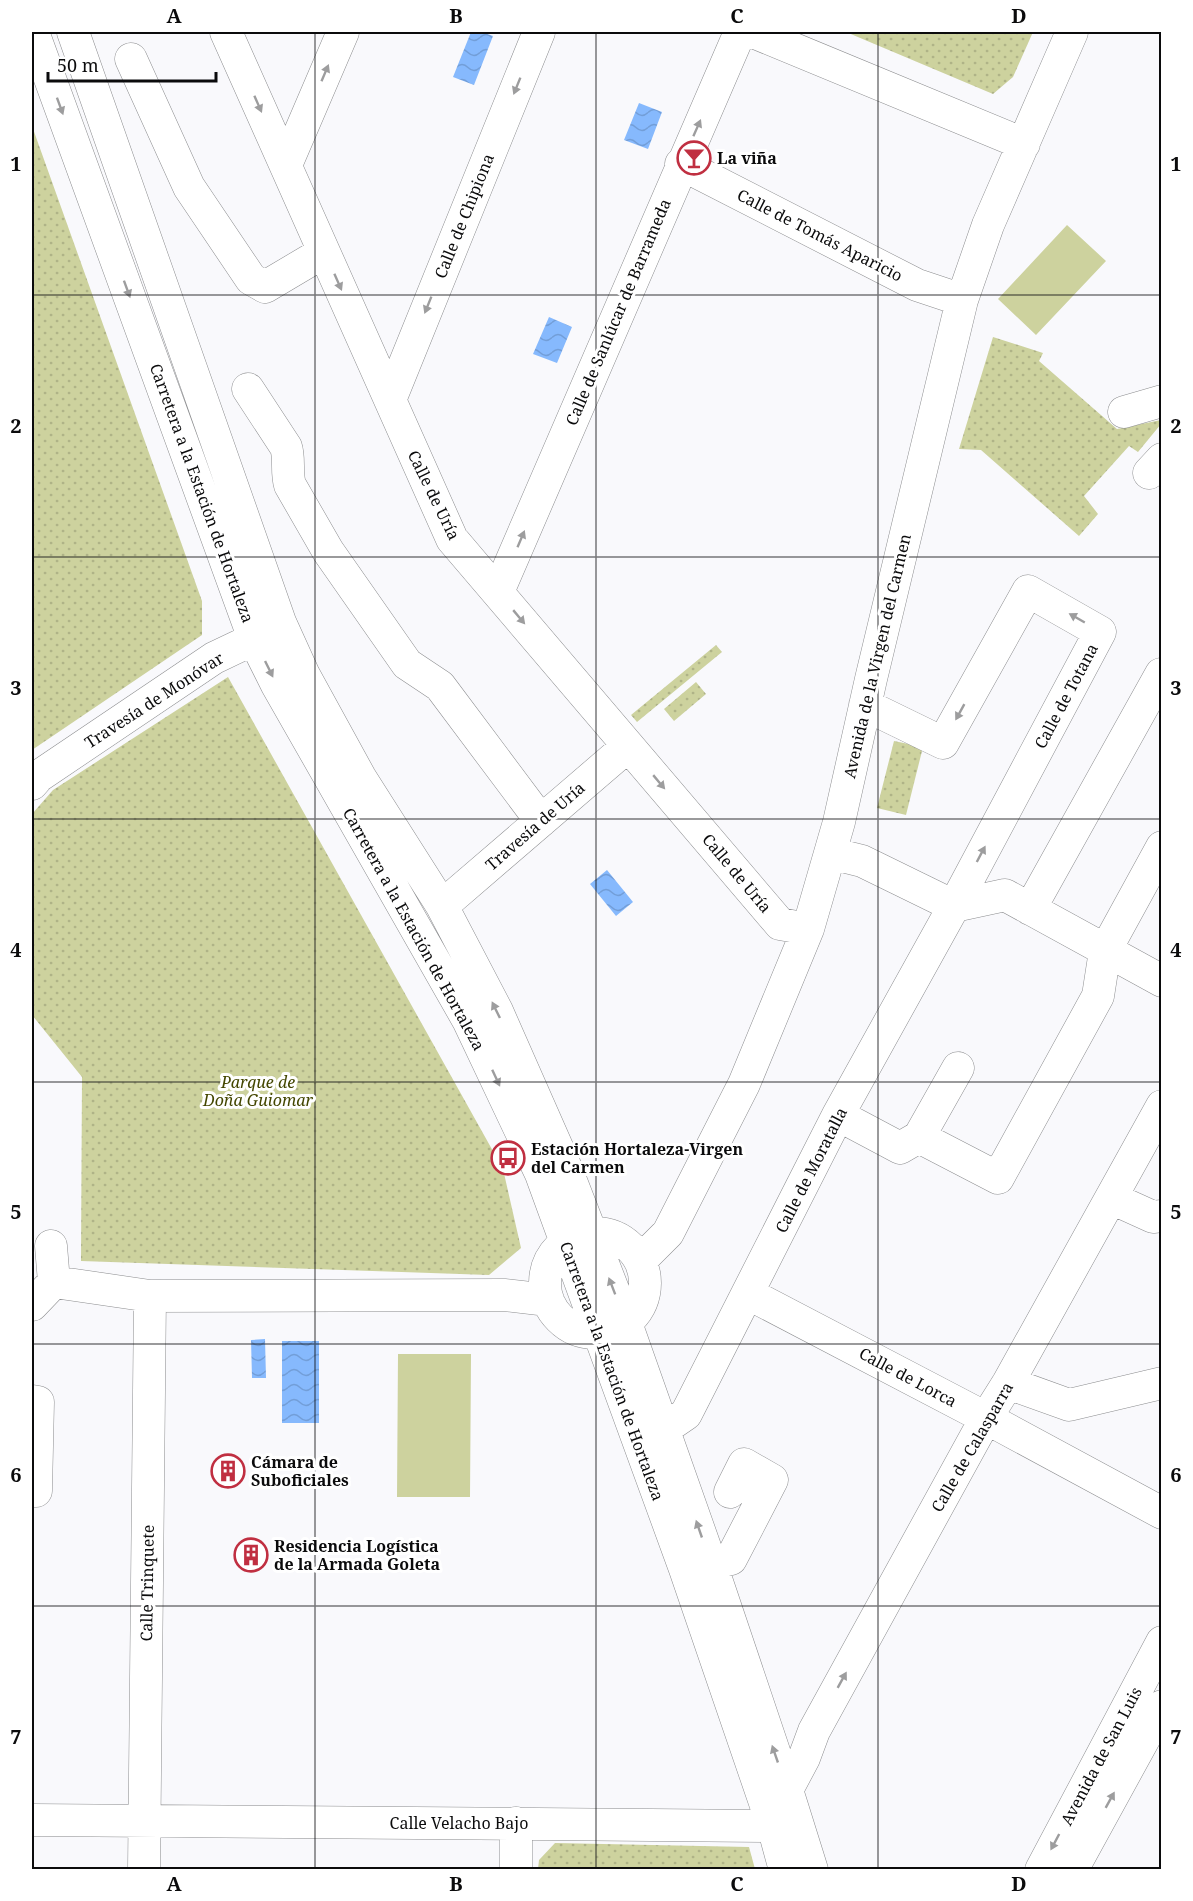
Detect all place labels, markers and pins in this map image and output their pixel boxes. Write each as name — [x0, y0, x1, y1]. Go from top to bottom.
bar icon: La viña — [676, 140, 712, 176]
place label: La viña — [717, 147, 777, 169]
place label: Estación Hortaleza-Virgen del Carmen — [531, 1138, 743, 1178]
bus stop icon: Estación Hortaleza-Virgen del Carmen — [490, 1140, 526, 1176]
place label: Cámara de Suboficiales — [251, 1451, 349, 1491]
building icon: Cámara de Suboficiales — [210, 1453, 246, 1489]
place label: Residencia Logística de la Armada Goleta — [274, 1535, 440, 1575]
building icon: Residencia Logística de la Armada Goleta — [233, 1537, 269, 1573]

